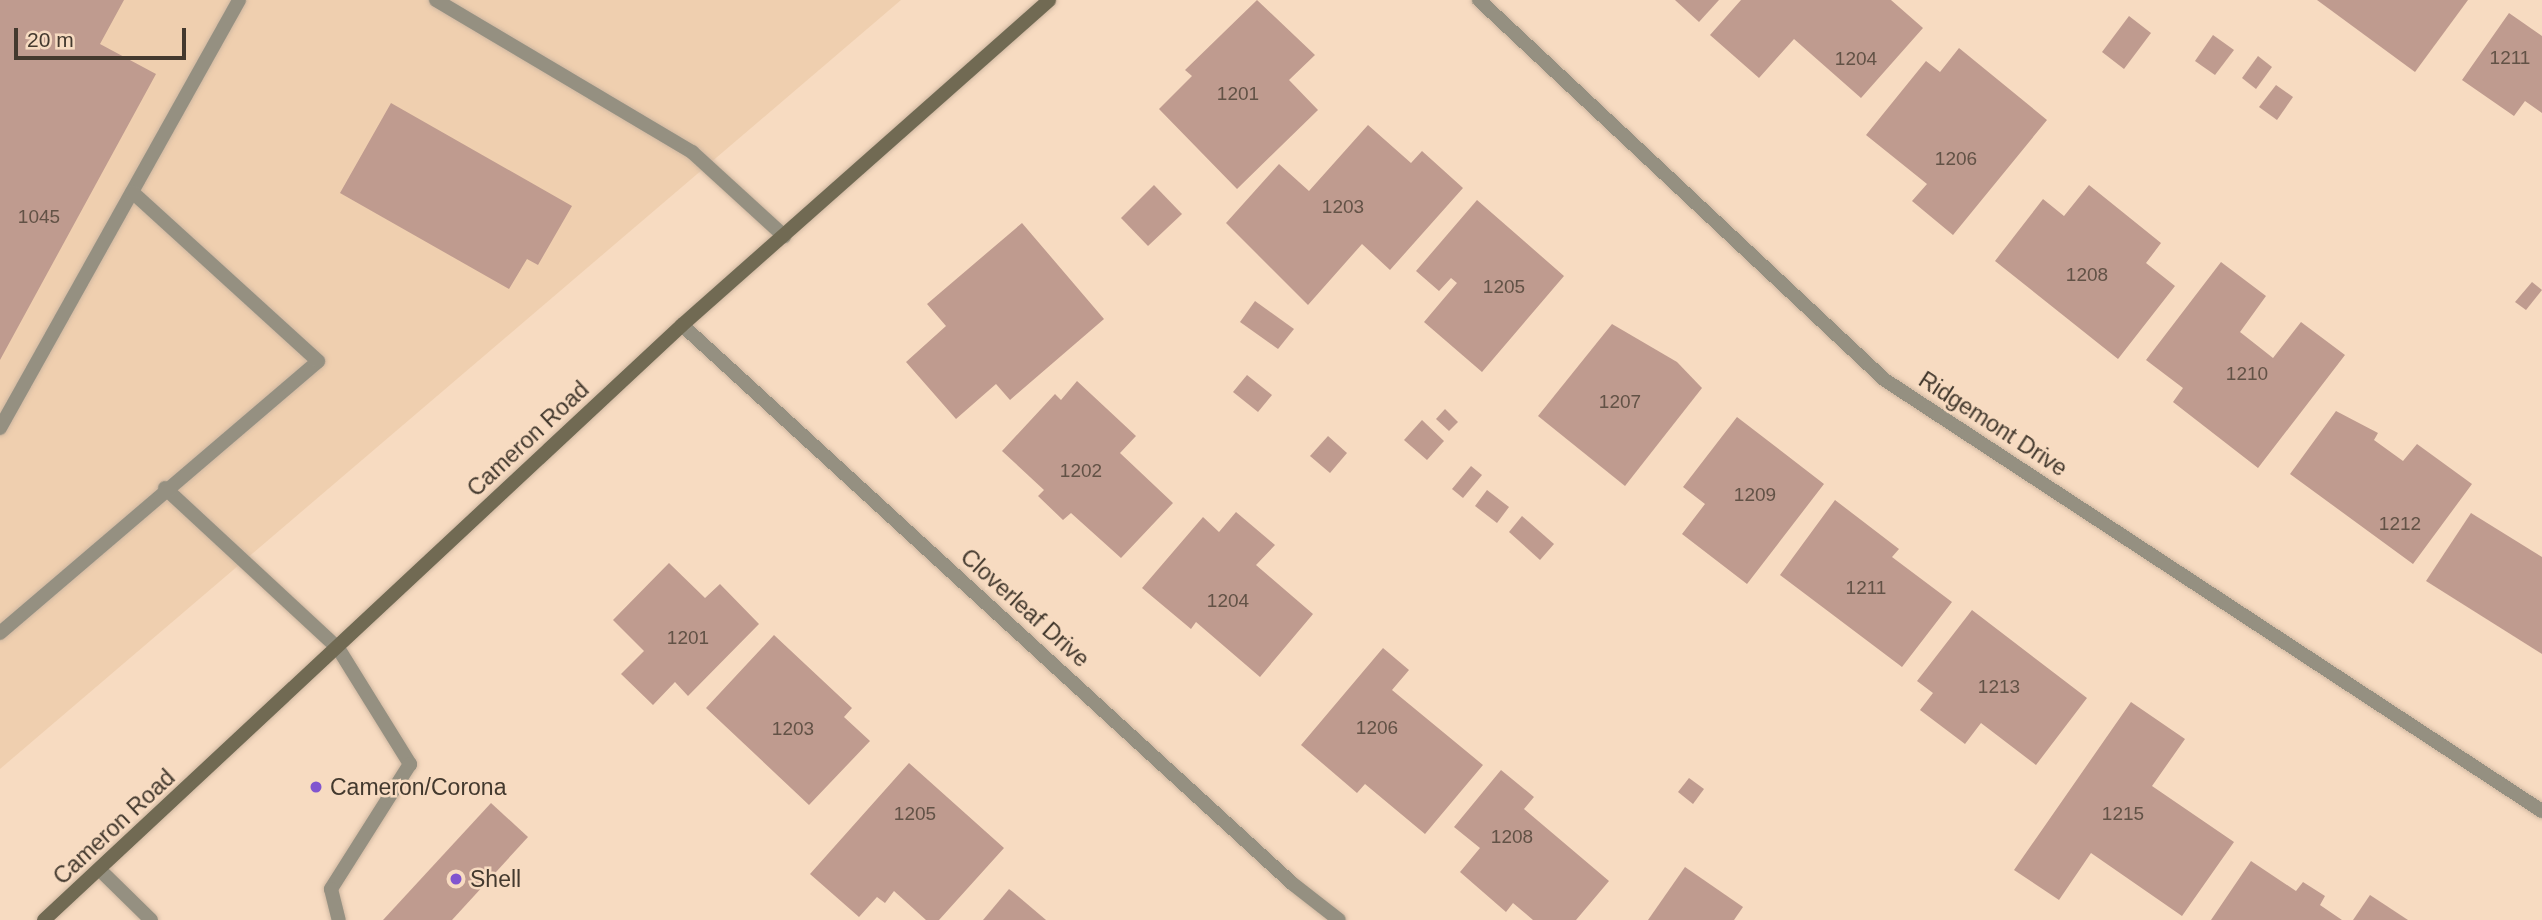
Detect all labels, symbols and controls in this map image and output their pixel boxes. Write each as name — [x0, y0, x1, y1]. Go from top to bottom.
scale bar — [18, 14, 189, 58]
text: 20 m — [27, 28, 74, 51]
house number: 1211 — [2490, 47, 2530, 69]
house number: 1204 — [1835, 48, 1877, 70]
house number: 1201 — [1217, 83, 1259, 105]
house number: 1206 — [1935, 148, 1977, 170]
house number: 1203 — [1322, 196, 1364, 218]
house number: 1045 — [18, 206, 60, 228]
house number: 1208 — [2066, 264, 2108, 286]
house number: 1205 — [1483, 276, 1525, 298]
house number: 1210 — [2226, 363, 2268, 385]
street label: Ridgemont Drive — [1914, 366, 2072, 482]
street label: Cameron Road — [462, 376, 594, 502]
house number: 1207 — [1599, 391, 1641, 413]
house number: 1202 — [1060, 460, 1102, 482]
house number: 1209 — [1734, 484, 1776, 506]
house number: 1212 — [2379, 513, 2421, 535]
street label: Cloverleaf Drive — [955, 543, 1095, 673]
house number: 1211 — [1846, 577, 1886, 599]
house number: 1204 — [1207, 590, 1249, 612]
house number: 1201 — [667, 627, 709, 649]
house number: 1213 — [1978, 676, 2020, 698]
house number: 1206 — [1356, 717, 1398, 739]
house number: 1203 — [772, 718, 814, 740]
street label: Cameron Road — [48, 764, 180, 890]
place label: Cameron/Corona — [330, 773, 506, 801]
marker: Cameron/Corona — [308, 779, 324, 795]
house number: 1205 — [894, 803, 936, 825]
house number: 1215 — [2102, 803, 2144, 825]
house number: 1208 — [1491, 826, 1533, 848]
place label: Shell — [470, 865, 521, 893]
marker: Shell — [448, 871, 464, 887]

